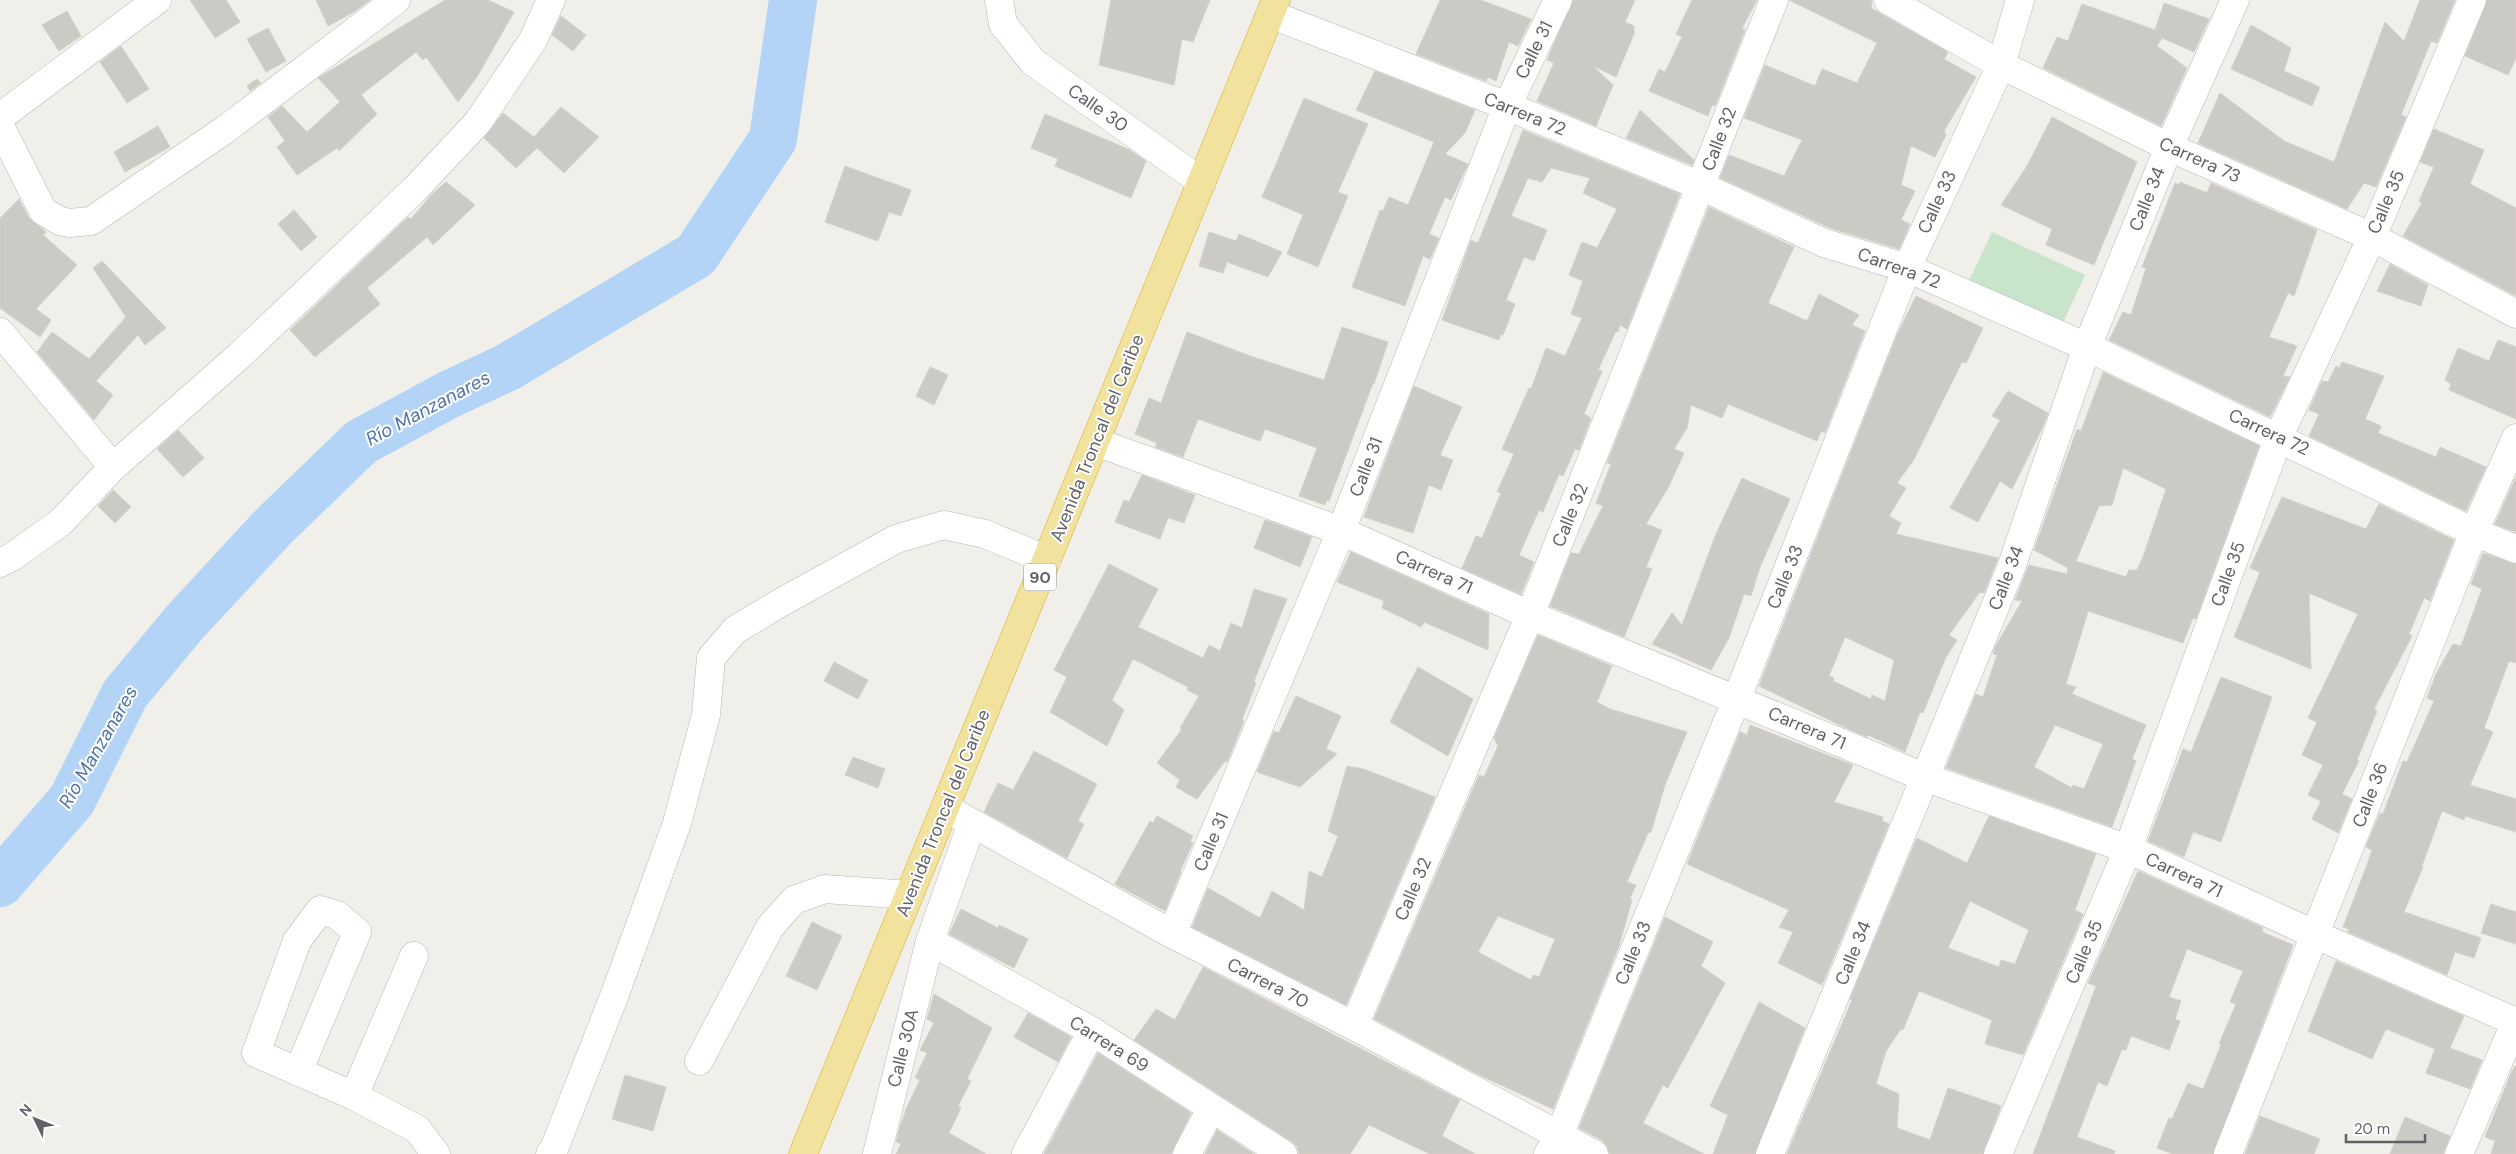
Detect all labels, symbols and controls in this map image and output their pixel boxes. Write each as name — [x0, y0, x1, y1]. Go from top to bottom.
street label: Calle 31 — [1510, 17, 1558, 83]
street label: Calle 30 — [1063, 78, 1133, 138]
street label: Carrera 72 — [1480, 87, 1570, 141]
street label: Calle 32 — [1696, 104, 1742, 174]
street label: Carrera 73 — [2155, 131, 2245, 189]
street label: Calle 34 — [2123, 163, 2171, 235]
street label: Calle 35 — [2362, 166, 2410, 238]
street label: Calle 33 — [1912, 167, 1962, 237]
street label: Carrera 72 — [1854, 242, 1944, 294]
street label: Avenida Troncal del Caribe — [1044, 331, 1150, 545]
water label: Río Manzanares — [361, 365, 495, 451]
street label: Carrera 72 — [2225, 403, 2313, 461]
street label: Calle 31 — [1344, 434, 1388, 500]
street label: Calle 32 — [1546, 480, 1594, 550]
street label: Calle 35 — [2205, 538, 2251, 610]
street label: Calle 33 — [1761, 541, 1809, 613]
street label: Calle 34 — [1983, 542, 2029, 614]
street label: Carrera 71 — [1391, 544, 1477, 600]
road number: 90 — [1024, 564, 1056, 590]
water label: Río Manzanares — [53, 681, 143, 813]
street label: Carrera 71 — [1764, 701, 1850, 755]
street label: Avenida Troncal del Caribe — [890, 706, 996, 920]
street label: Calle 36 — [2347, 759, 2393, 831]
street label: Calle 31 — [1188, 809, 1234, 875]
street label: Carrera 71 — [2142, 847, 2226, 903]
street label: Calle 32 — [1389, 854, 1437, 924]
street label: Calle 35 — [2060, 916, 2108, 988]
street label: Calle 33 — [1609, 917, 1657, 989]
street label: Calle 34 — [1829, 917, 1877, 989]
street label: Carrera 70 — [1223, 952, 1313, 1014]
street label: Calle 30A — [882, 1006, 924, 1090]
street label: Carrera 69 — [1065, 1010, 1153, 1078]
north arrow — [10, 1094, 60, 1144]
text: N — [15, 1100, 36, 1120]
scale bar — [2346, 1112, 2425, 1144]
text: 20 m — [2354, 1119, 2390, 1139]

